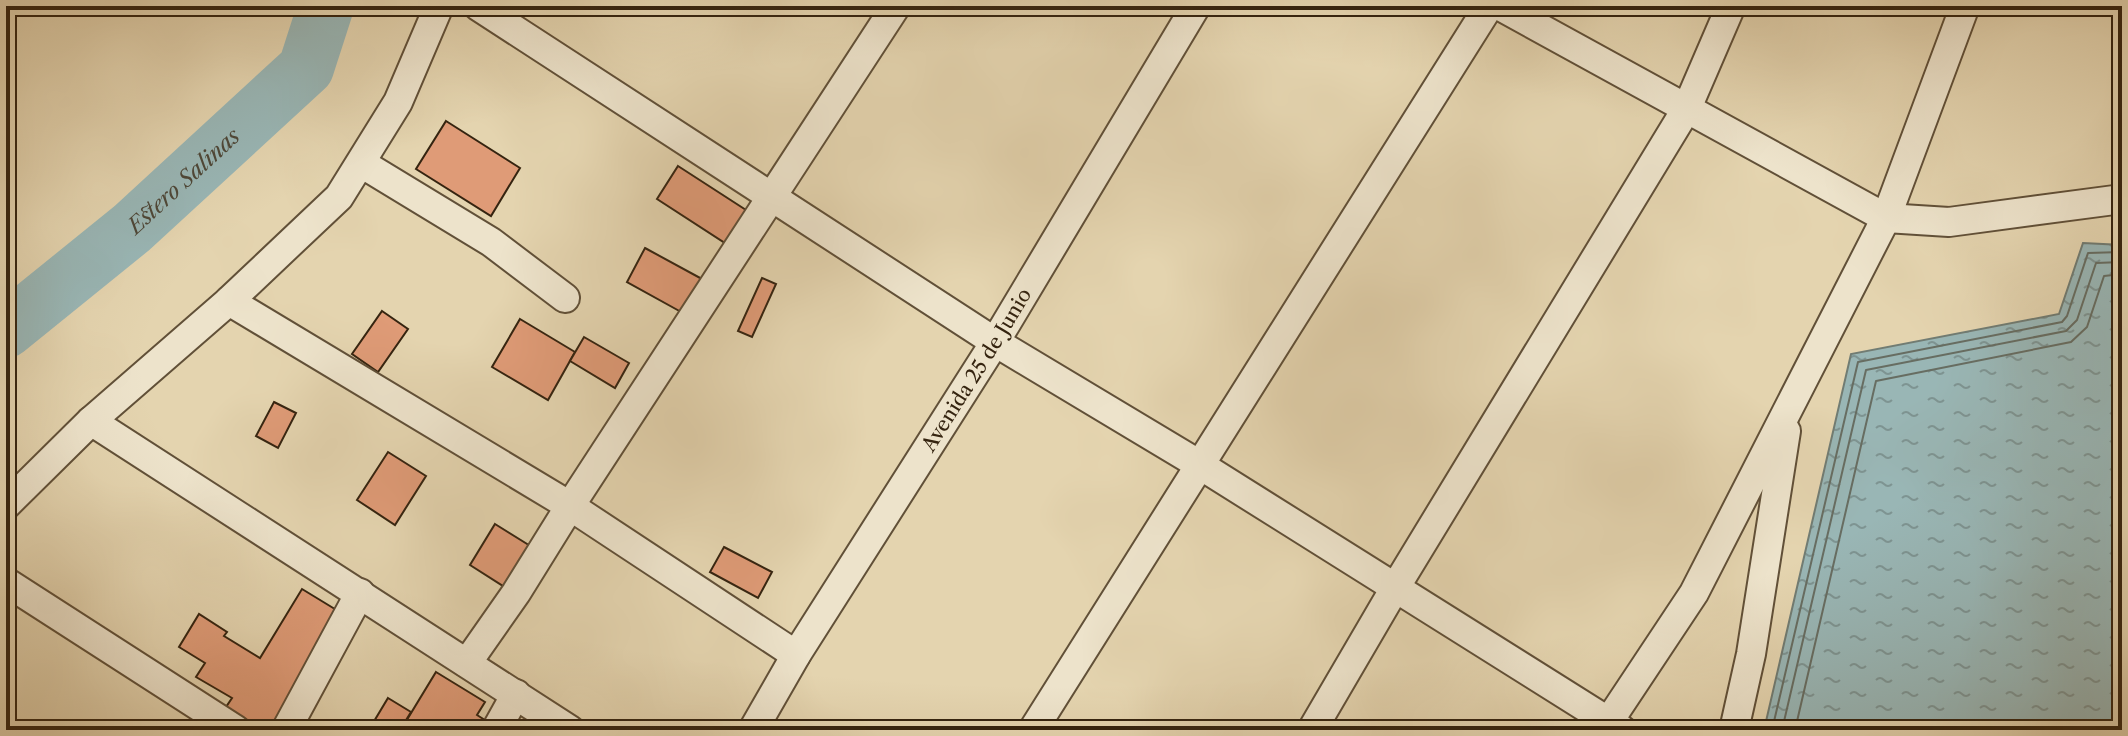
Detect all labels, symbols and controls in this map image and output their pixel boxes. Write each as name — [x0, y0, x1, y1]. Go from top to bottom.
water label: Estero Salinas — [120, 122, 246, 241]
street label: Avenida 25 de Junio — [916, 284, 1036, 457]

